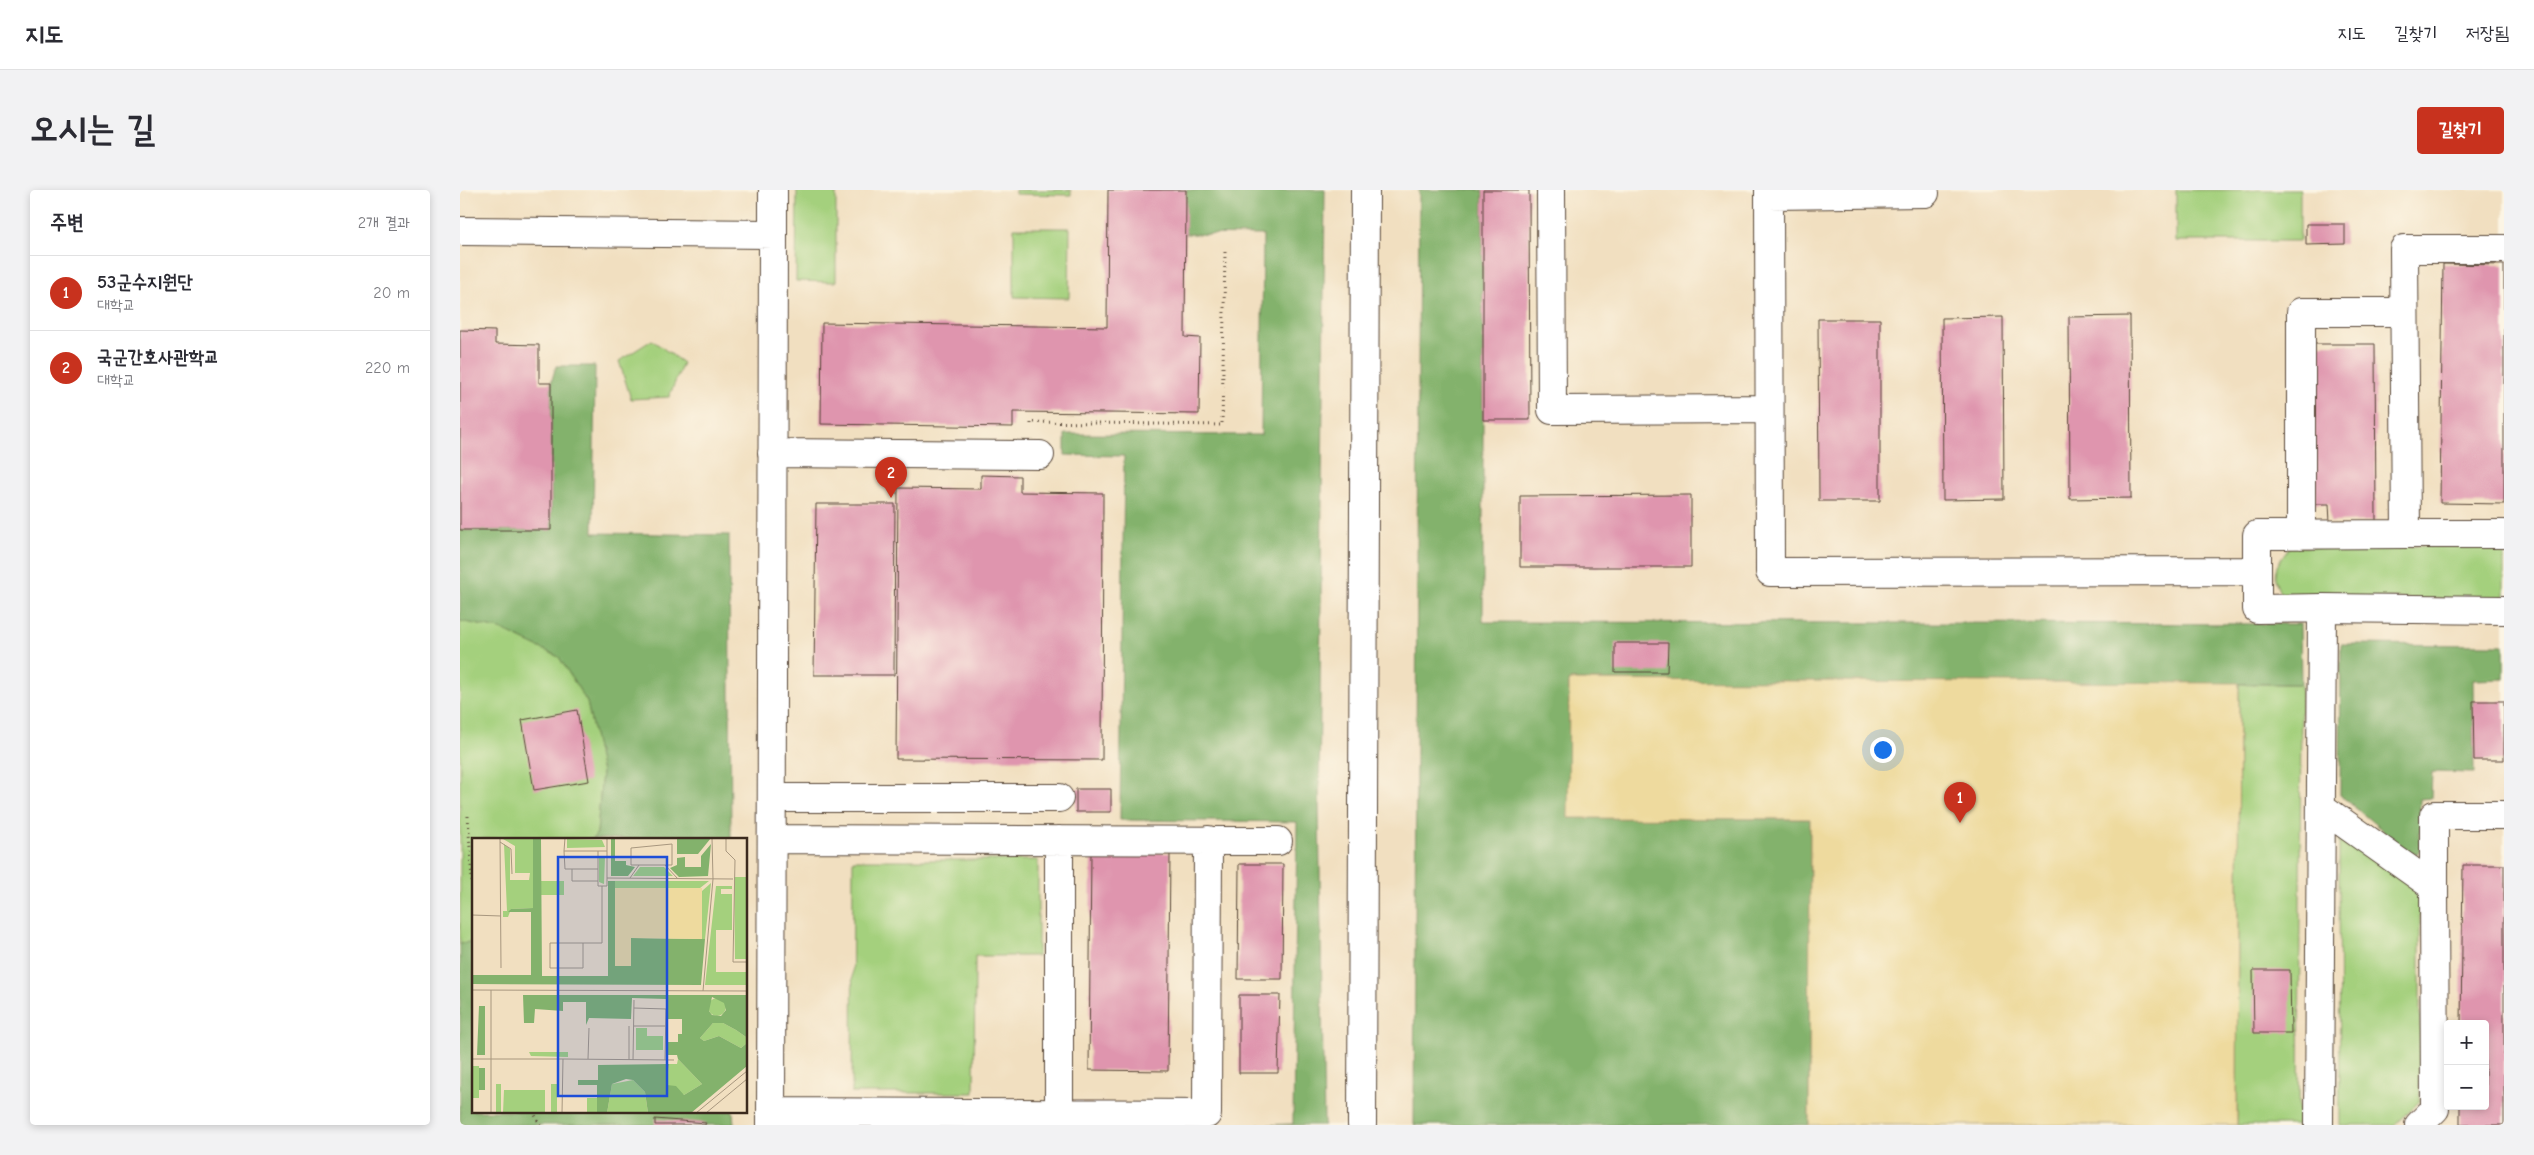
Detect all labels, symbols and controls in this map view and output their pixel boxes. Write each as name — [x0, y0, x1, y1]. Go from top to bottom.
text: 지도 — [25, 20, 64, 48]
text: 지도 — [2337, 23, 2366, 44]
text: 길찾기 — [2394, 23, 2438, 44]
text: 저장됨 — [2466, 23, 2509, 44]
button: 길찾기 — [2417, 107, 2504, 154]
text: 오시는 길 — [30, 108, 155, 149]
text: 주변 — [50, 210, 84, 234]
text: 2개 결과 — [358, 214, 410, 232]
text: 53군수지원단 — [97, 271, 193, 293]
text: 1 — [63, 284, 69, 302]
text: 20 m — [373, 284, 410, 302]
text: 대학교 — [97, 296, 136, 314]
text: 국군간호사관학교 — [97, 346, 219, 368]
text: 2 — [62, 359, 70, 377]
text: 220 m — [365, 359, 410, 377]
text: 대학교 — [97, 371, 136, 389]
pin: 2 — [875, 457, 907, 498]
your location — [1870, 737, 1896, 763]
pin: 1 — [1944, 782, 1976, 823]
inset map — [472, 838, 748, 1112]
map controls — [2444, 1020, 2489, 1110]
button: + — [2444, 1020, 2489, 1065]
button: − — [2444, 1065, 2489, 1110]

